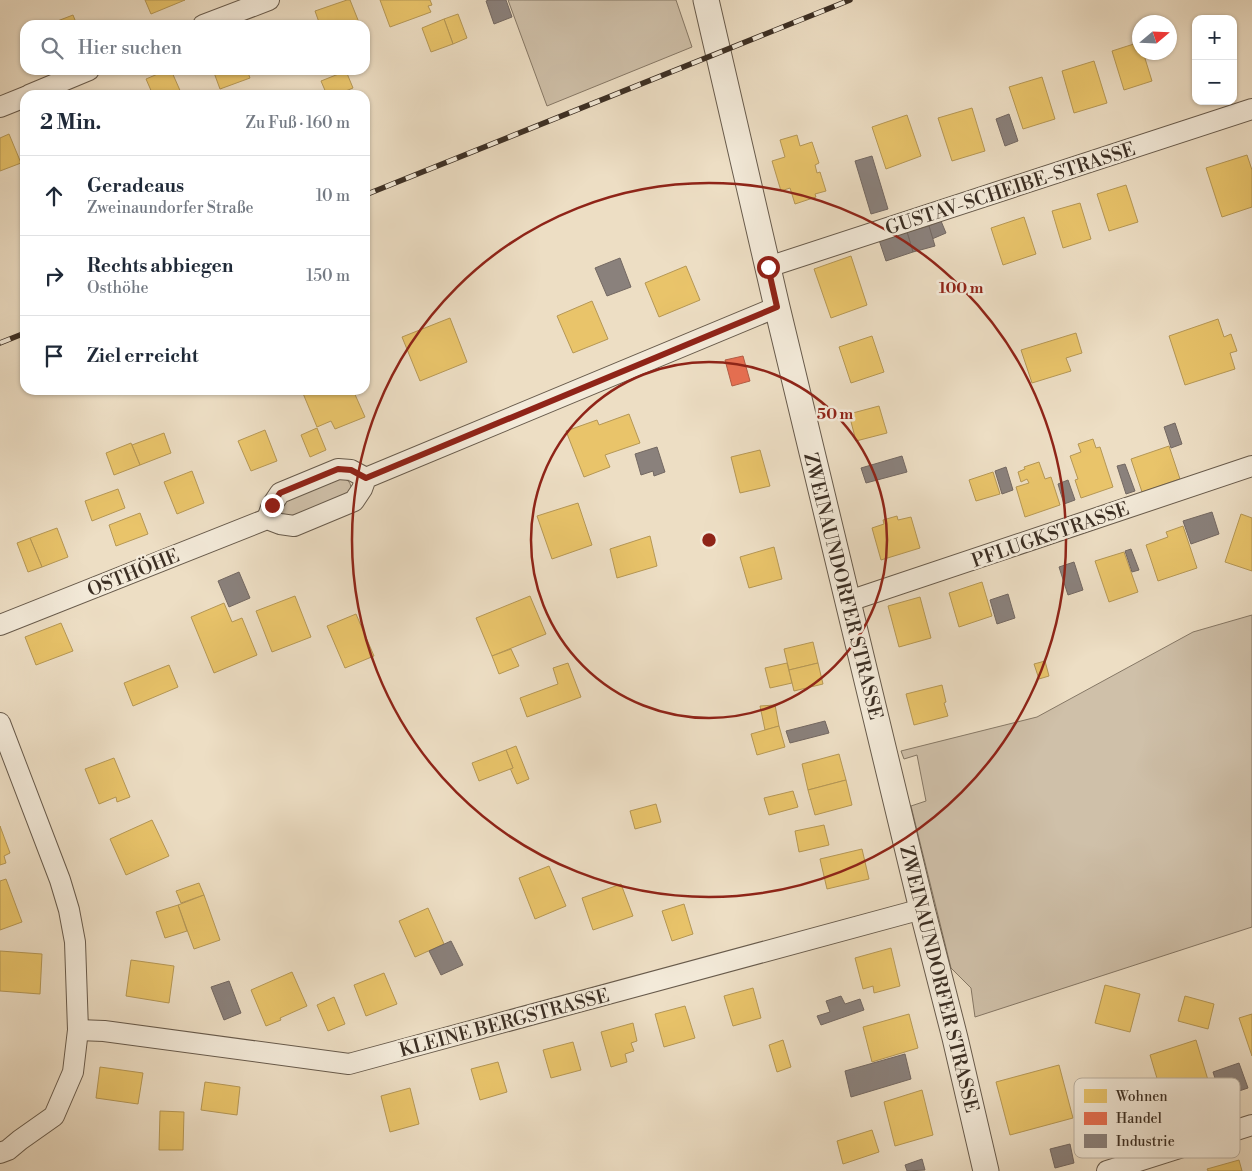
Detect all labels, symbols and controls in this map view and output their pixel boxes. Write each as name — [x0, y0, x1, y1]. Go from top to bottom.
north arrow — [1132, 15, 1177, 60]
map controls — [1192, 15, 1237, 105]
button: + — [1192, 15, 1237, 60]
search box — [20, 20, 370, 75]
icon: search — [38, 34, 66, 62]
text: Hier suchen — [78, 36, 182, 60]
button: − — [1192, 60, 1237, 105]
text: 2 Min. — [40, 110, 101, 136]
text: Zu Fuß · 160 m — [245, 113, 350, 133]
street label: GUSTAV-SCHEIBE-STRASSE — [882, 137, 1138, 241]
text: Geradeaus — [87, 174, 184, 198]
icon: ahead — [40, 182, 68, 210]
text: 10 m — [316, 186, 350, 206]
text: Zweinaundorfer Straße — [87, 198, 254, 218]
text: Rechts abbiegen — [87, 254, 233, 278]
route start — [757, 256, 780, 279]
icon: right — [40, 262, 68, 290]
text: 150 m — [306, 266, 350, 286]
text: Osthöhe — [87, 278, 149, 298]
text: 100 m — [939, 279, 984, 298]
icon: arrive — [40, 342, 68, 370]
text: Ziel erreicht — [87, 344, 198, 368]
text: 50 m — [817, 405, 853, 424]
street label: ZWEINAUNDORFER STRASSE — [798, 450, 888, 722]
route end — [261, 494, 284, 517]
street label: PFLUGKSTRASSE — [968, 497, 1132, 573]
centre of rings — [700, 531, 718, 549]
street label: OSTHÖHE — [83, 543, 183, 602]
street label: ZWEINAUNDORFER STRASSE — [894, 843, 984, 1115]
street label: KLEINE BERGSTRASSE — [397, 983, 612, 1063]
legend — [1074, 1078, 1240, 1158]
text: Wohnen — [1115, 1088, 1168, 1106]
text: Handel — [1116, 1110, 1162, 1128]
text: Industrie — [1116, 1133, 1175, 1151]

